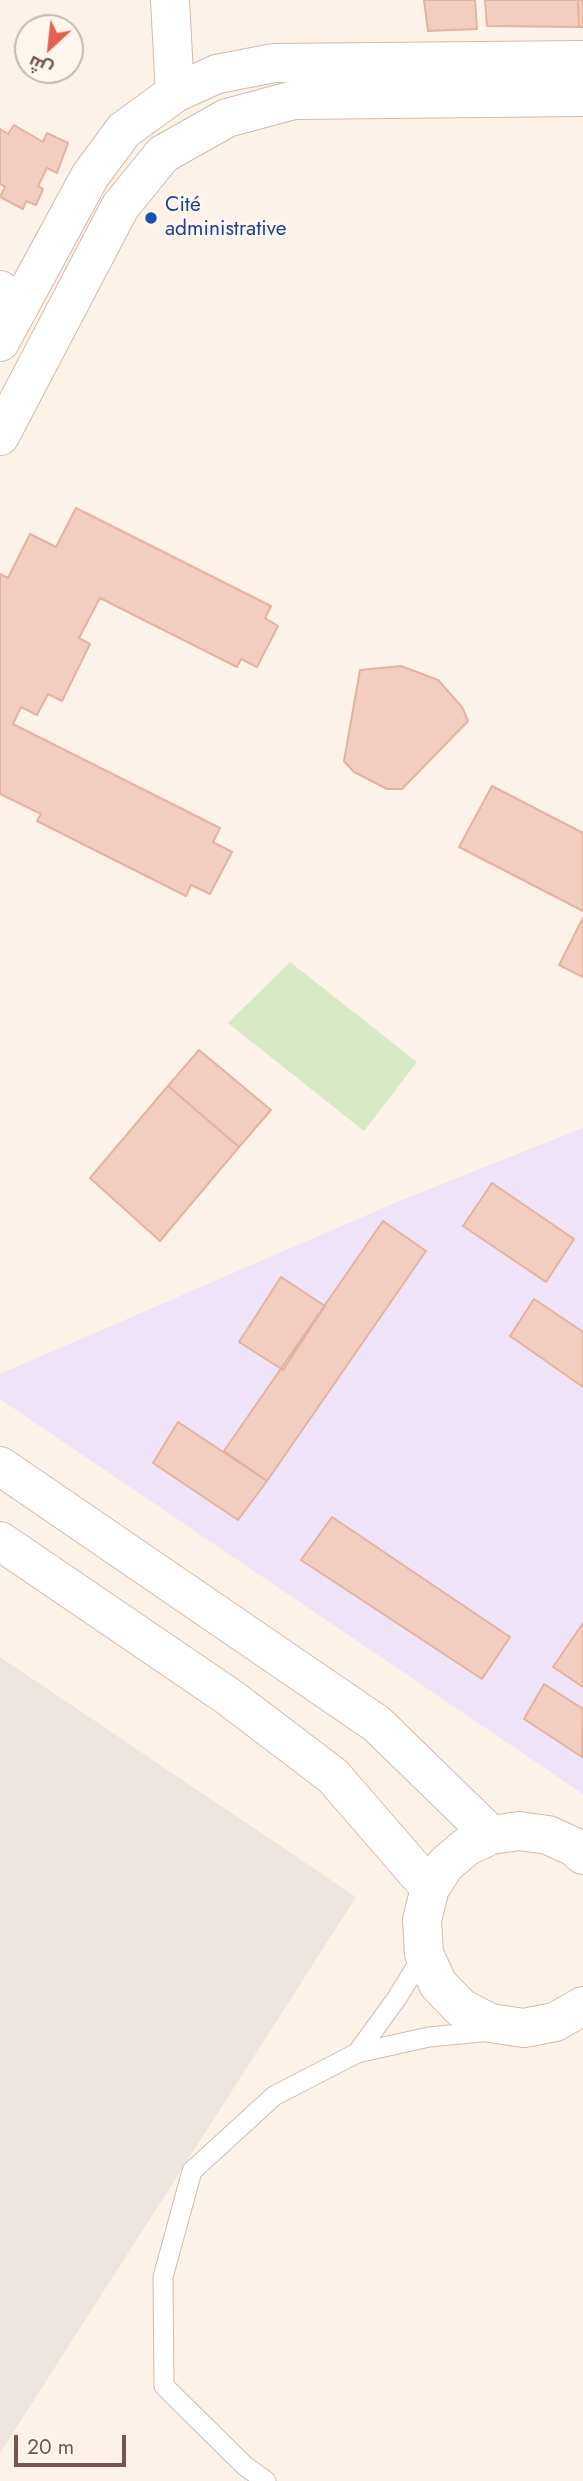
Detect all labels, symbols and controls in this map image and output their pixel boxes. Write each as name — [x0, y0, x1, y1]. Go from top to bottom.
north arrow — [14, 14, 84, 84]
text: ش — [23, 49, 57, 84]
place label: Cité administrative — [165, 193, 286, 243]
marker: Cité administrative — [143, 210, 159, 226]
scale bar — [18, 2422, 130, 2466]
text: 20 m — [27, 2432, 74, 2462]

